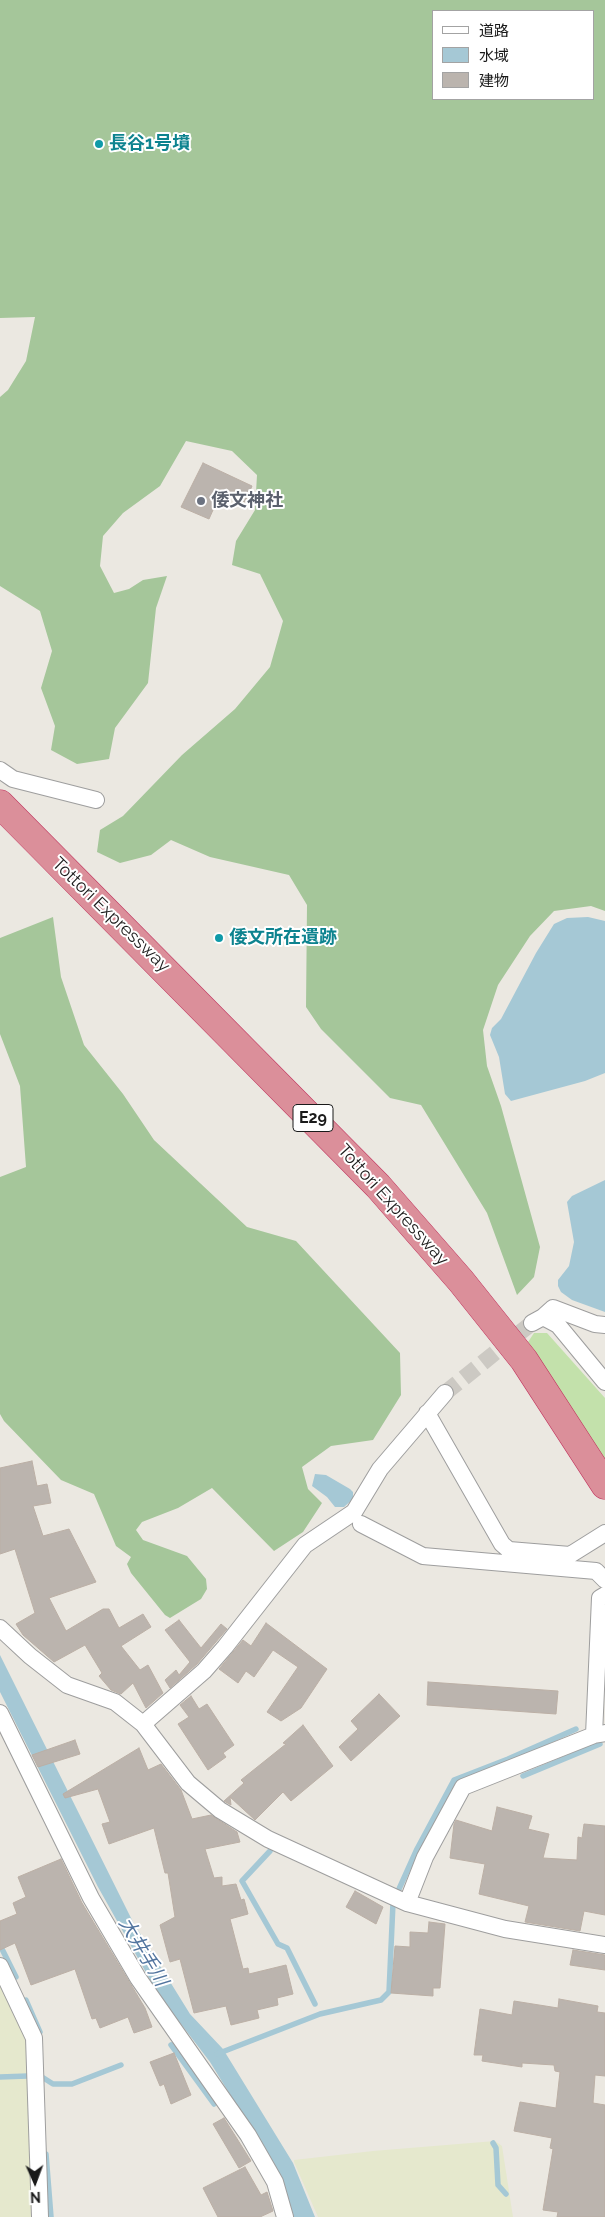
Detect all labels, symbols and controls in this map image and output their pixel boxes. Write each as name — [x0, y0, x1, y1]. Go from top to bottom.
legend — [432, 10, 595, 100]
text: 道路 — [479, 22, 509, 40]
text: 水域 — [479, 47, 509, 65]
text: 建物 — [479, 72, 509, 90]
place label: 長谷1号墳 — [109, 133, 190, 155]
marker: 長谷1号墳 — [93, 138, 105, 150]
place label: 倭文神社 — [211, 490, 283, 512]
marker: 倭文神社 — [195, 495, 207, 507]
street label: Tottori Expressway — [48, 853, 174, 977]
place label: 倭文所在遺跡 — [229, 927, 337, 949]
marker: 倭文所在遺跡 — [213, 932, 225, 944]
road number: E29 — [293, 1104, 333, 1132]
street label: Tottori Expressway — [333, 1140, 453, 1270]
water label: 大井手川 — [114, 1914, 172, 1990]
north arrow — [10, 2157, 60, 2207]
text: N — [30, 2189, 41, 2205]

